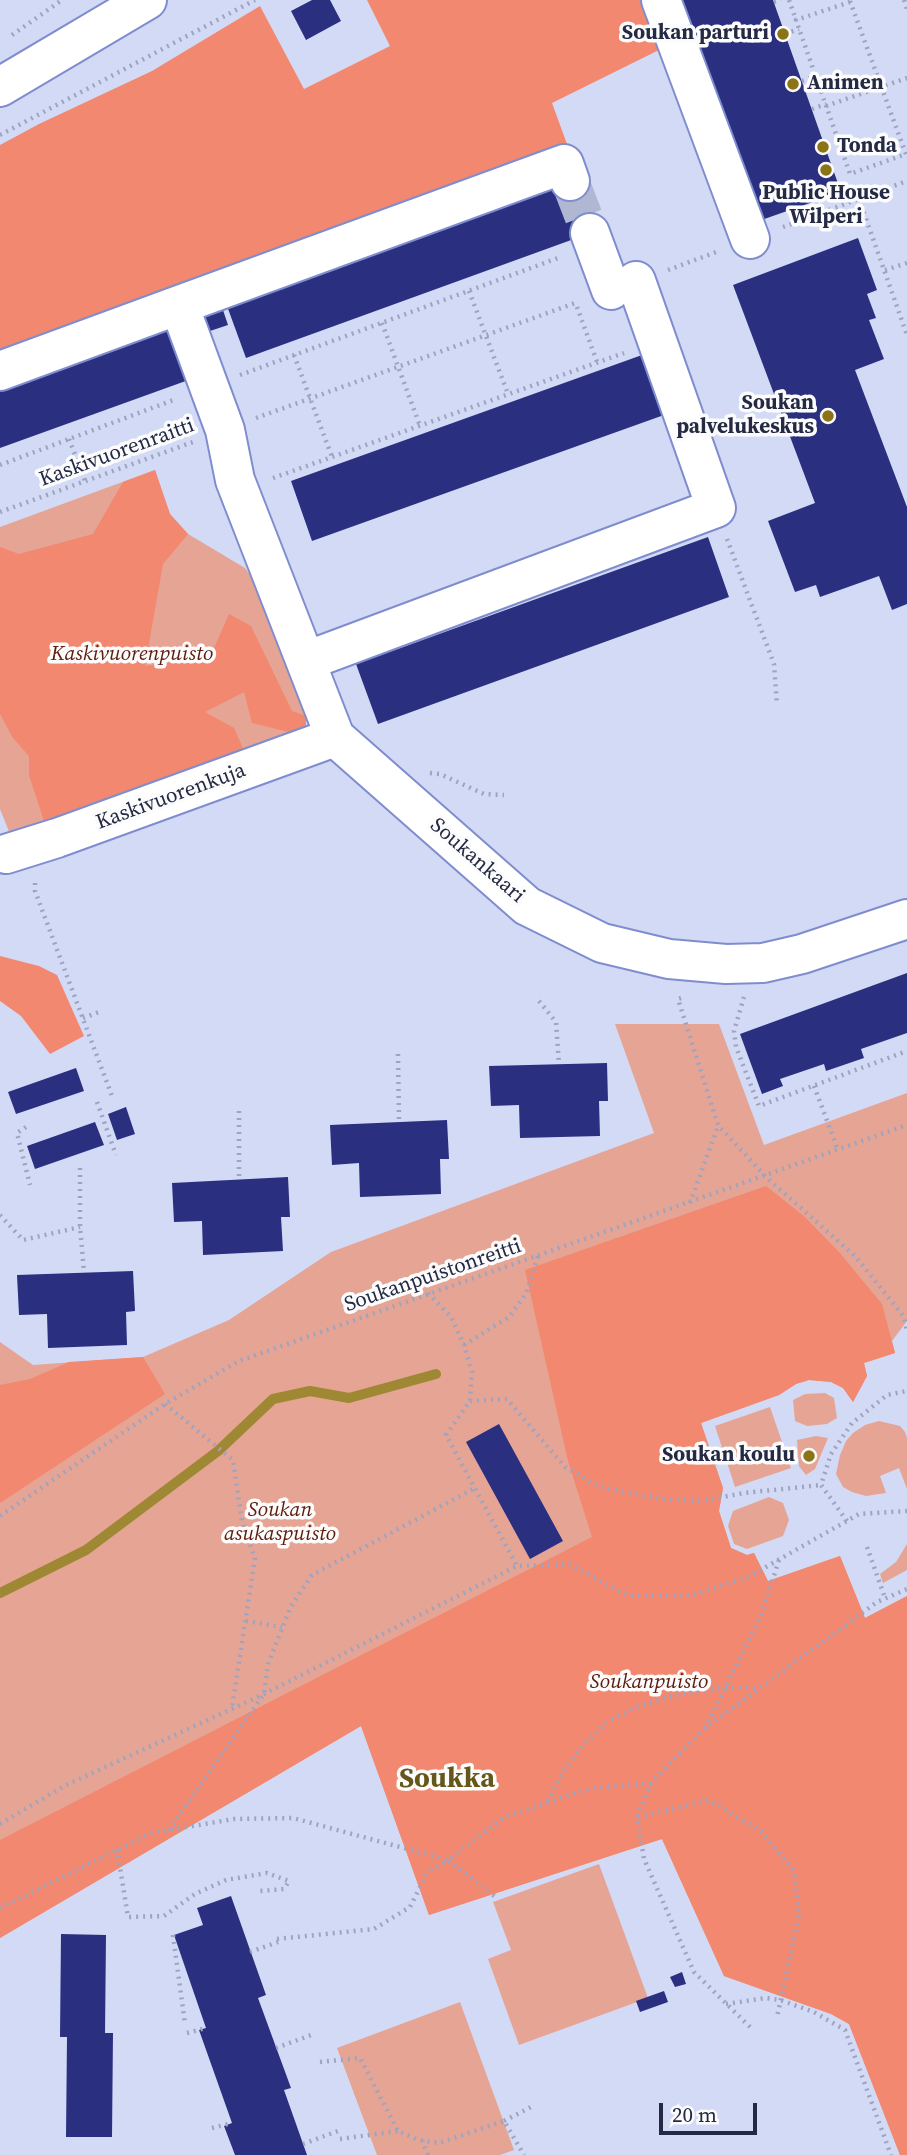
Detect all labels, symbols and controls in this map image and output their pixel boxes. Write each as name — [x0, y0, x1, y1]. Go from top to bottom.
place label: Soukan parturi — [622, 21, 769, 47]
marker: Soukan parturi — [775, 26, 791, 42]
place label: Animen — [807, 71, 884, 97]
marker: Animen — [785, 76, 801, 92]
place label: Tonda — [837, 134, 897, 160]
marker: Tonda — [815, 139, 831, 155]
marker: Public House Wilperi — [818, 162, 834, 178]
place label: Public House Wilperi — [762, 181, 890, 231]
place label: Soukan palvelukeskus — [676, 391, 814, 441]
marker: Soukan palvelukeskus — [820, 408, 836, 424]
street label: Kaskivuorenraitti — [36, 413, 198, 493]
park label: Kaskivuorenpuisto — [51, 642, 213, 668]
street label: Kaskivuorenkuja — [93, 758, 249, 836]
street label: Soukankaari — [425, 813, 529, 909]
street label: Soukanpuistonreitti — [341, 1234, 525, 1318]
place label: Soukan koulu — [662, 1443, 795, 1469]
marker: Soukan koulu — [801, 1448, 817, 1464]
park label: Soukan asukaspuisto — [224, 1498, 336, 1548]
park label: Soukanpuisto — [590, 1670, 708, 1696]
district label: Soukka — [399, 1763, 495, 1797]
scale bar — [662, 2088, 760, 2132]
text: 20 m — [672, 2100, 717, 2129]

